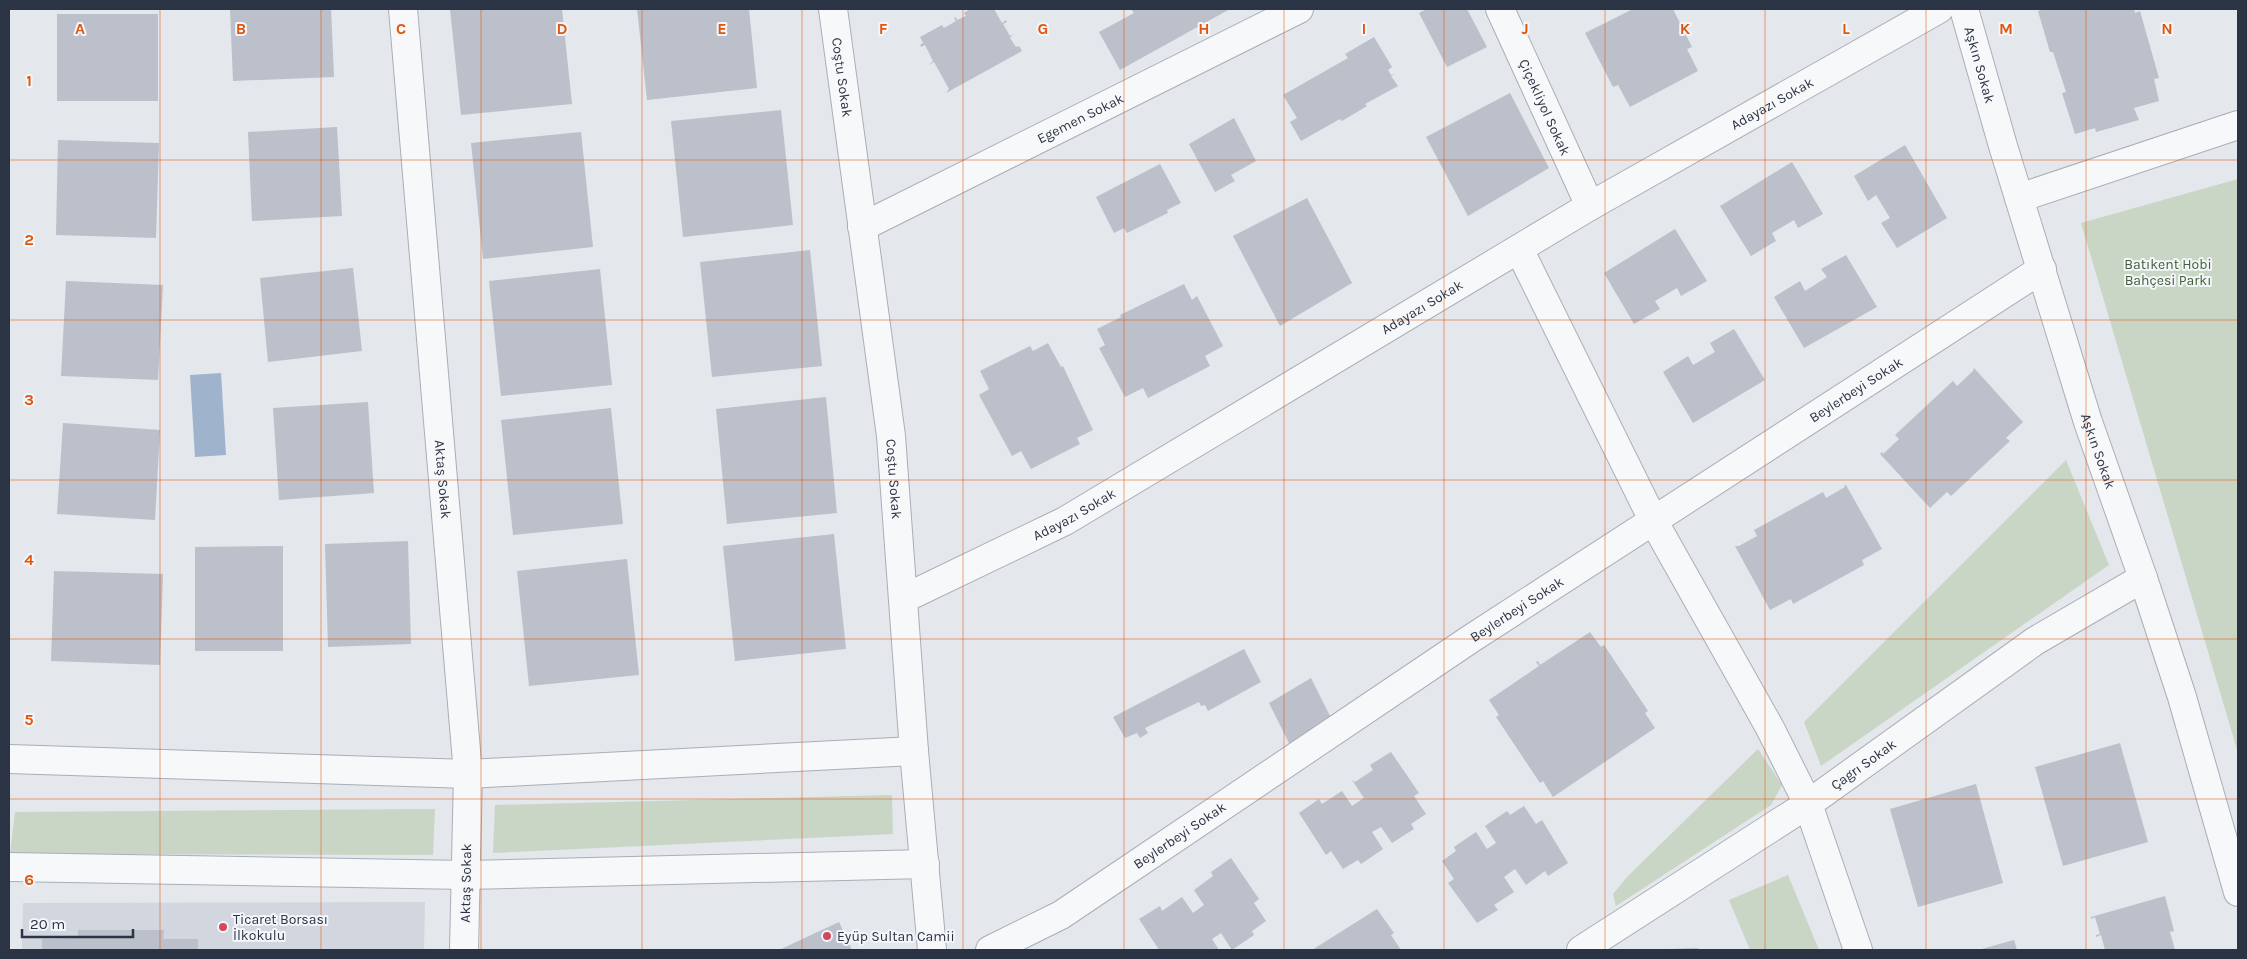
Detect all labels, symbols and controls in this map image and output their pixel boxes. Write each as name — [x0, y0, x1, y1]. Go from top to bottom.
text: A — [75, 19, 85, 38]
text: B — [236, 19, 246, 38]
text: C — [396, 19, 406, 38]
text: D — [557, 19, 568, 38]
text: E — [717, 19, 727, 38]
text: F — [879, 19, 888, 38]
text: G — [1038, 19, 1048, 38]
text: H — [1198, 19, 1210, 38]
text: I — [1362, 19, 1366, 38]
text: J — [1521, 19, 1529, 38]
text: K — [1680, 19, 1691, 38]
text: L — [1842, 19, 1850, 38]
text: M — [1999, 19, 2013, 38]
text: N — [2161, 19, 2173, 38]
street label: Aşkın Sokak — [1961, 25, 1999, 105]
street label: Coştu Sokak — [828, 36, 856, 118]
street label: Çiçekliyol Sokak — [1515, 56, 1574, 158]
text: 1 — [26, 71, 32, 90]
street label: Adayazı Sokak — [1728, 73, 1816, 133]
street label: Egemen Sokak — [1034, 89, 1127, 147]
text: 2 — [24, 230, 34, 249]
park label: Batıkent Hobi Bahçesi Parkı — [2124, 256, 2212, 289]
street label: Adayazı Sokak — [1378, 276, 1466, 338]
street label: Beylerbeyi Sokak — [1806, 353, 1906, 426]
text: 3 — [24, 390, 34, 409]
street label: Aşkın Sokak — [2077, 411, 2119, 491]
street label: Coştu Sokak — [883, 438, 906, 520]
street label: Aktaş Sokak — [431, 439, 455, 520]
street label: Adayazı Sokak — [1030, 484, 1119, 544]
text: 4 — [24, 550, 34, 569]
street label: Beylerbeyi Sokak — [1467, 573, 1567, 646]
text: 5 — [24, 710, 34, 729]
street label: Çagrı Sokak — [1827, 735, 1899, 793]
street label: Beylerbeyi Sokak — [1130, 798, 1229, 872]
street label: Aktaş Sokak — [457, 843, 475, 923]
text: 6 — [24, 870, 34, 889]
scale bar — [22, 906, 134, 938]
place label: Ticaret Borsası İlkokulu — [233, 911, 328, 944]
text: 20 m — [30, 915, 65, 933]
marker: Ticaret Borsası İlkokulu — [217, 921, 229, 933]
place label: Eyüp Sultan Camii — [837, 928, 955, 945]
marker: Eyüp Sultan Camii — [821, 930, 833, 942]

